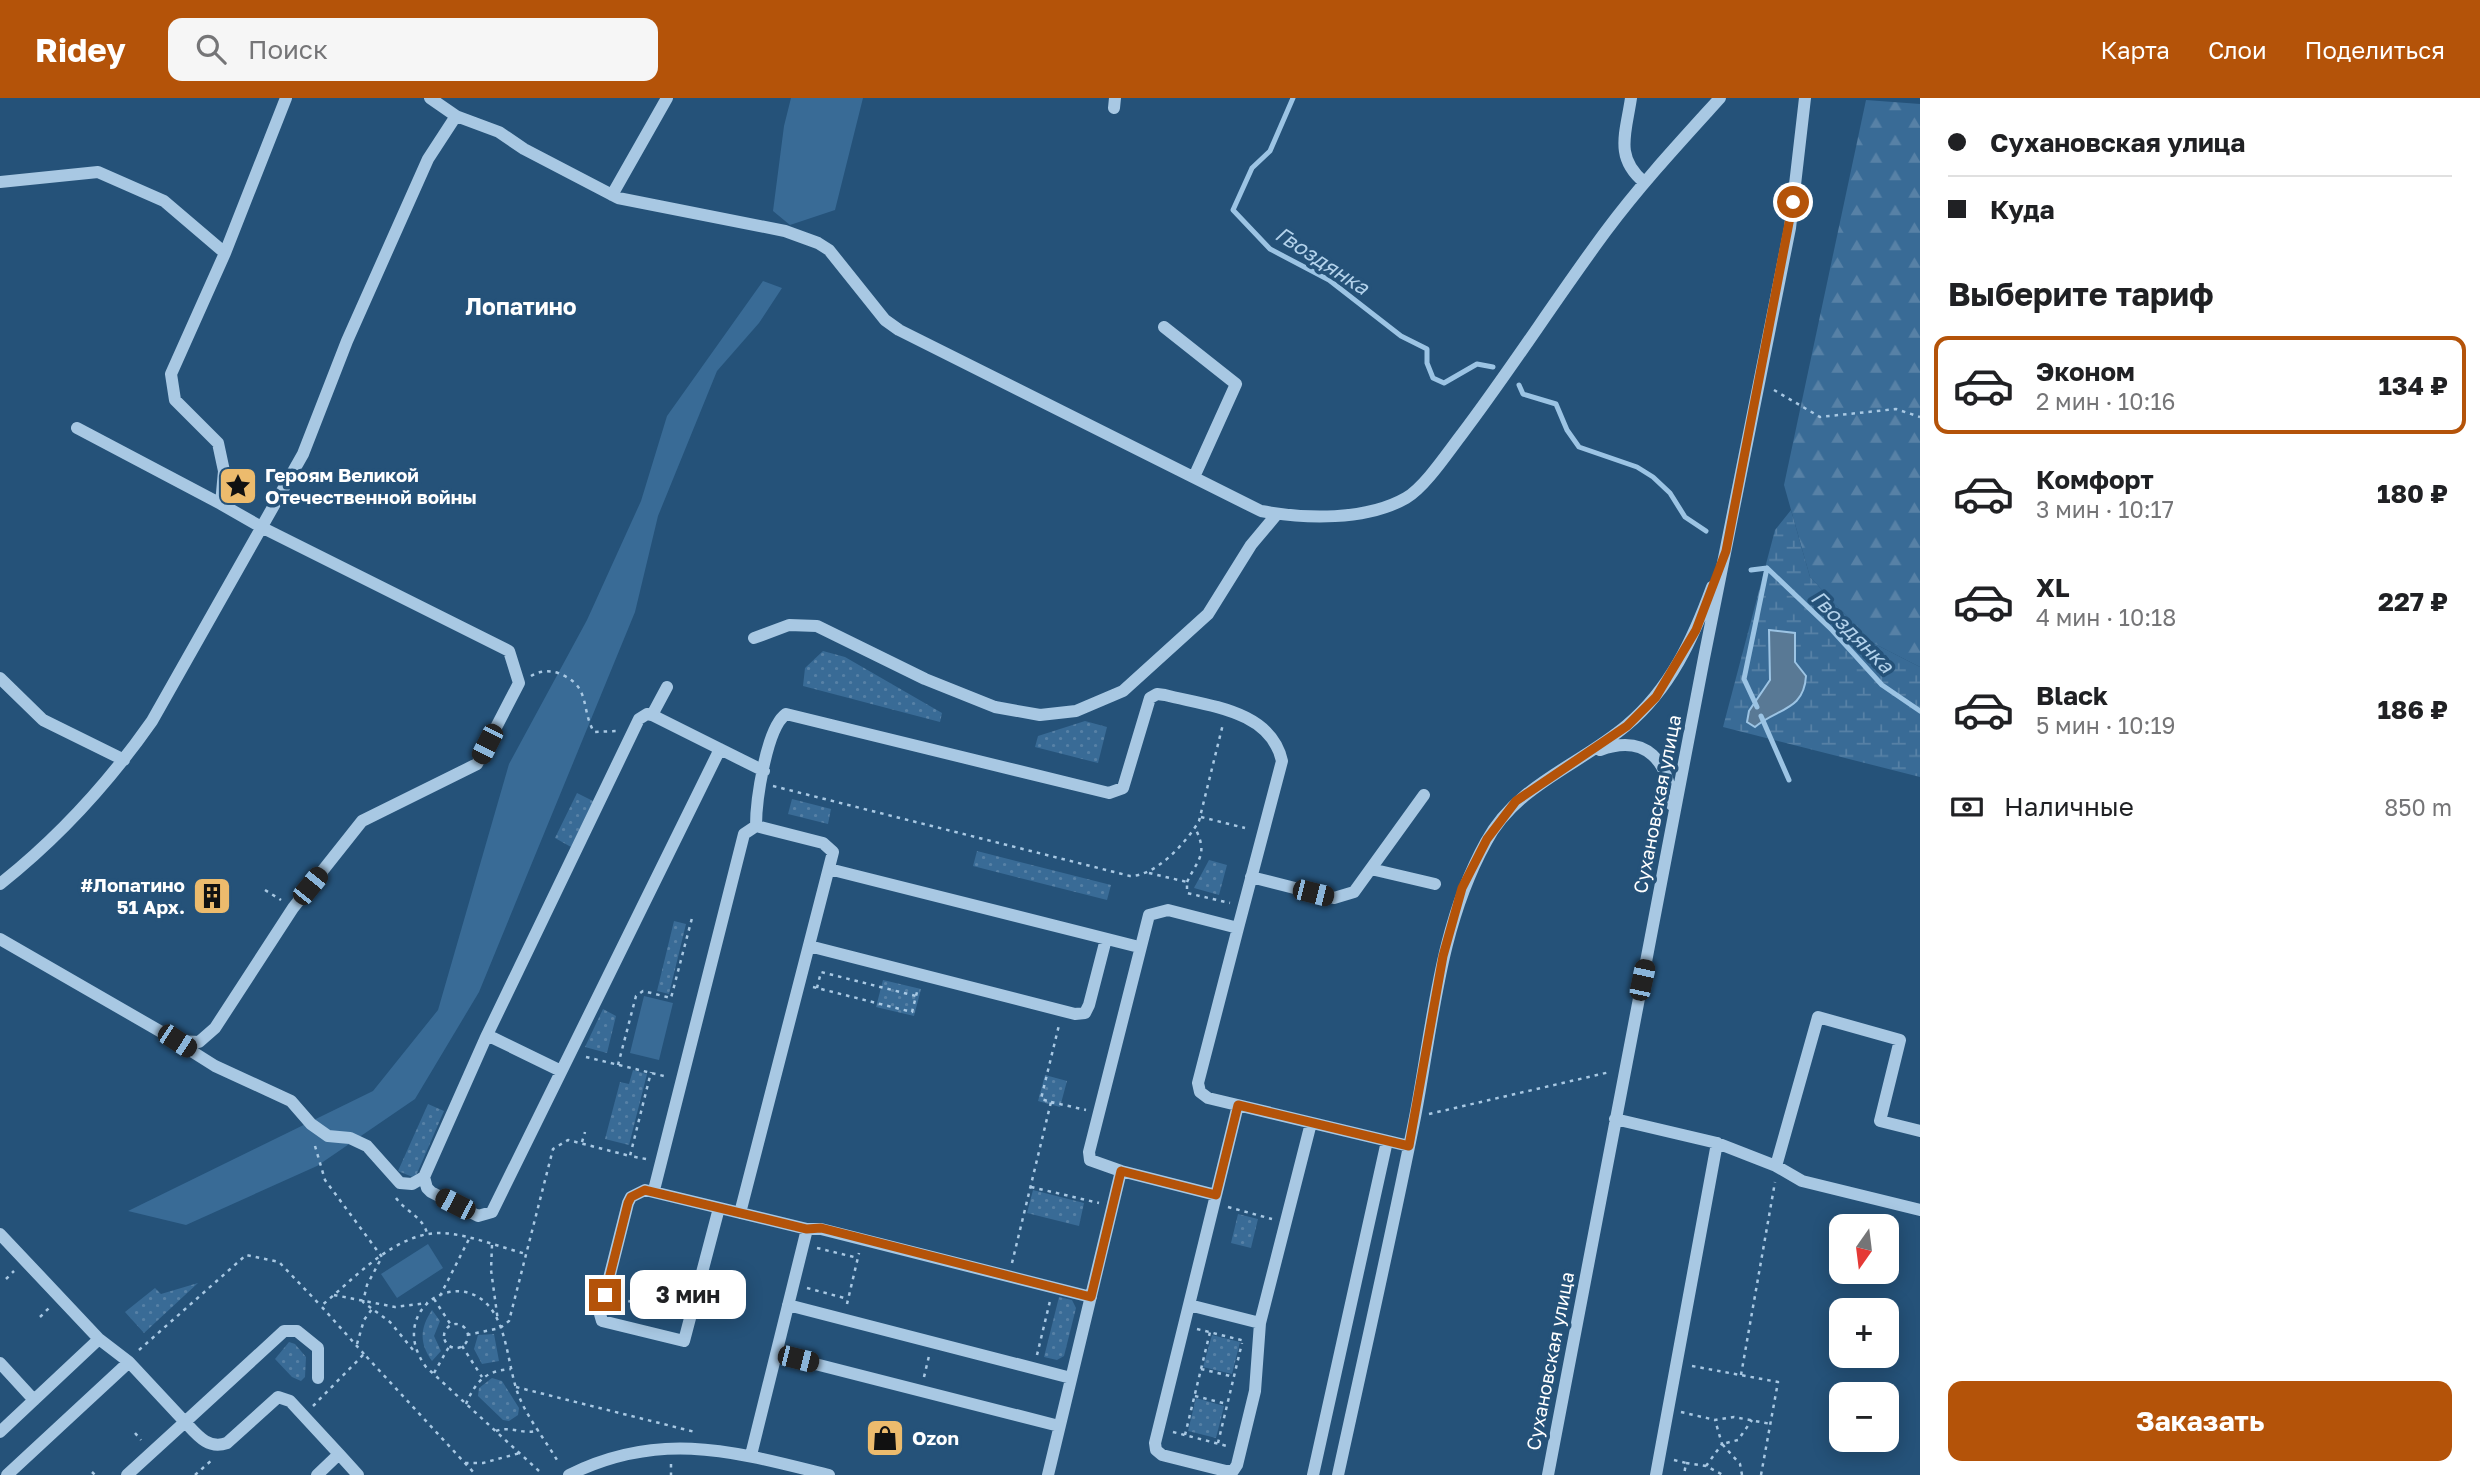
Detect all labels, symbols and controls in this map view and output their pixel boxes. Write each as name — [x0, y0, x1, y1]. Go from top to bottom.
search box — [168, 18, 658, 81]
text: Ridey — [35, 30, 126, 69]
icon: search — [192, 30, 230, 68]
text: Поиск — [248, 34, 328, 65]
text: Карта — [2100, 35, 2170, 64]
text: Слои — [2208, 35, 2267, 64]
text: Поделиться — [2305, 35, 2445, 64]
text: Сухановская улица — [1990, 127, 2245, 158]
route start — [1777, 186, 1809, 218]
text: Куда — [1990, 194, 2055, 225]
water label: Гвоздянка — [1271, 220, 1375, 301]
text: Выберите тариф — [1948, 275, 2214, 313]
district label: Лопатино — [465, 292, 577, 320]
icon: car — [1952, 354, 2015, 417]
text: Эконом — [2036, 356, 2135, 387]
text: 134 ₽ — [2378, 370, 2448, 401]
text: 2 мин · 10:16 — [2036, 387, 2176, 415]
icon: car — [1952, 462, 2015, 525]
place label: Героям Великой Отечественной войны — [265, 463, 477, 508]
text: Комфорт — [2036, 464, 2154, 495]
place icon: Героям Великой Отечественной войны — [217, 465, 259, 507]
text: 180 ₽ — [2377, 478, 2448, 509]
text: 3 мин · 10:17 — [2036, 495, 2174, 523]
icon: car — [1952, 570, 2015, 633]
text: XL — [2036, 572, 2070, 603]
water label: Гвоздянка — [1806, 584, 1900, 679]
text: 227 ₽ — [2378, 586, 2448, 617]
text: 4 мин · 10:18 — [2036, 603, 2176, 631]
icon: car — [1952, 678, 2015, 741]
text: Black — [2036, 680, 2108, 711]
text: 186 ₽ — [2377, 694, 2448, 725]
text: 5 мин · 10:19 — [2036, 711, 2176, 739]
street label: Сухановская улица — [1628, 713, 1685, 895]
car — [469, 721, 506, 767]
icon: cash — [1948, 788, 1986, 826]
text: Наличные — [2004, 791, 2134, 822]
text: 850 m — [2384, 793, 2452, 821]
car — [289, 863, 332, 909]
place label: #Лопатино 51 Арх. — [80, 873, 185, 918]
building icon: #Лопатино 51 Арх. — [191, 875, 233, 917]
car — [1291, 878, 1336, 908]
car — [1628, 957, 1657, 1003]
car — [154, 1021, 201, 1061]
car — [432, 1185, 479, 1223]
north arrow — [1829, 1214, 1899, 1284]
map controls — [1829, 1214, 1899, 1452]
callout: 3 мин — [630, 1270, 745, 1320]
street label: Сухановская улица — [1521, 1270, 1578, 1452]
route end — [589, 1279, 621, 1311]
text: 3 мин — [656, 1280, 720, 1308]
button: + — [1829, 1298, 1899, 1368]
car — [776, 1344, 821, 1374]
button: Заказать — [1948, 1381, 2452, 1461]
button: − — [1829, 1382, 1899, 1452]
shop icon: Ozon — [864, 1417, 906, 1459]
place label: Ozon — [912, 1426, 959, 1449]

